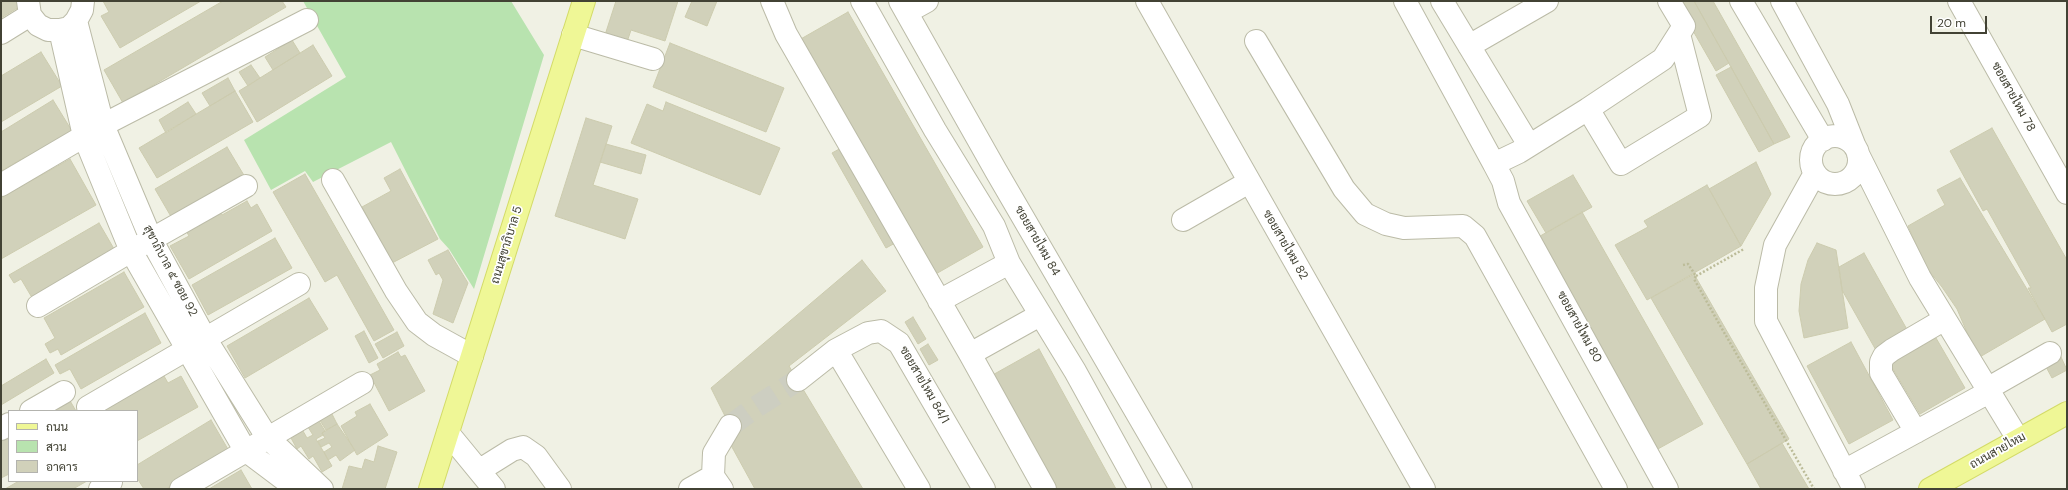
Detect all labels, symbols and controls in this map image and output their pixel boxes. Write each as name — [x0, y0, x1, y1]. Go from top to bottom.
scale bar — [1932, 8, 1989, 34]
text: 20 m — [1937, 15, 1966, 31]
street label: ซอยสายไหม 78 — [1988, 60, 2038, 134]
street label: ซอยสายไหม 84 — [1011, 203, 1063, 279]
street label: ถนนสุขาภิบาล 5 — [488, 204, 526, 286]
street label: ซอยสายไหม 82 — [1259, 208, 1311, 282]
street label: สุขาภิบาล ๕ ซอย 92 — [140, 223, 200, 319]
street label: ซอยสายไหม 80 — [1553, 289, 1605, 365]
street label: ซอยสายไหม 84/1 — [896, 344, 952, 426]
legend — [8, 410, 138, 482]
text: ถนน — [46, 419, 68, 435]
street label: ถนนสายไหม — [1968, 430, 2028, 472]
text: สวน — [46, 439, 67, 455]
text: อาคาร — [46, 459, 78, 475]

